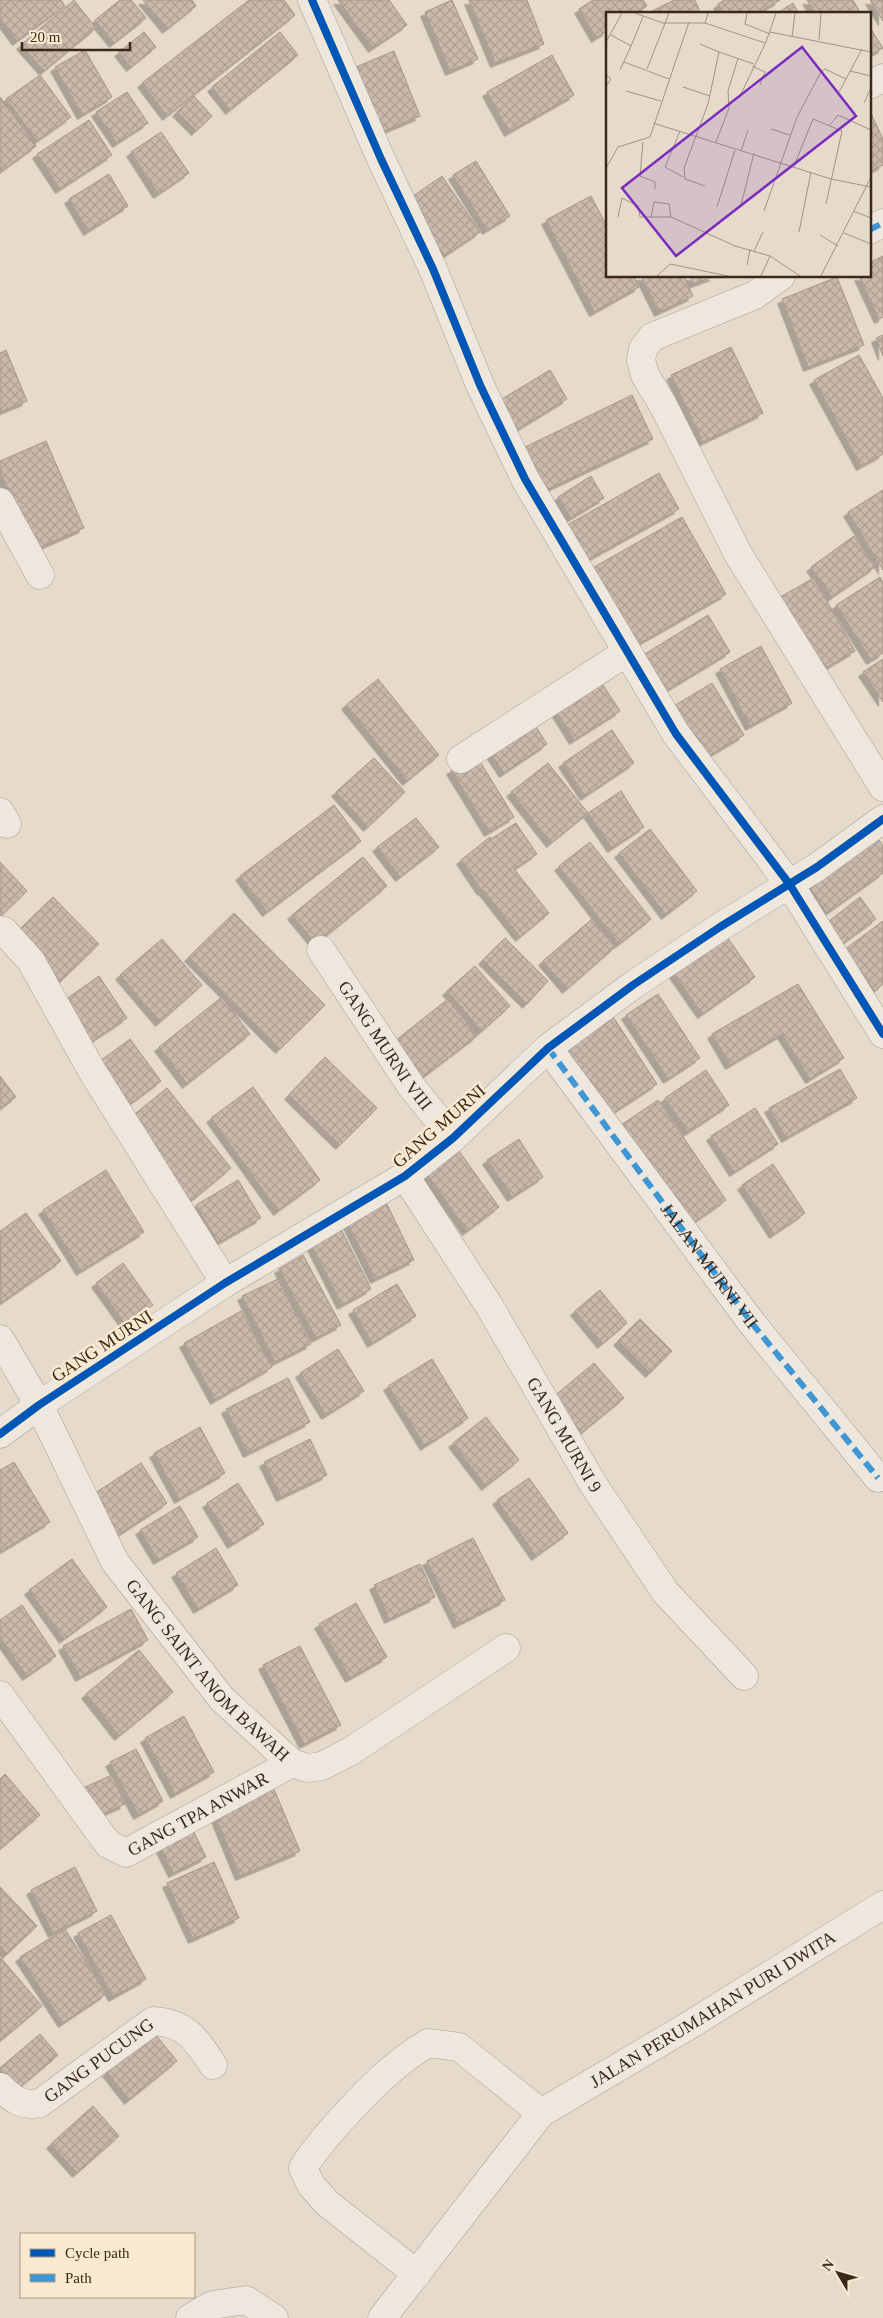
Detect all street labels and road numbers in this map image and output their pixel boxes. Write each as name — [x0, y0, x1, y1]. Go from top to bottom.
street label: GANG MURNI VIII — [334, 977, 436, 1114]
street label: GANG MURNI — [388, 1080, 490, 1172]
street label: JALAN MURNI VII — [656, 1199, 762, 1332]
street label: GANG MURNI — [48, 1306, 156, 1386]
street label: GANG MURNI 9 — [523, 1374, 606, 1496]
street label: GANG SAINT ANOM BAWAH — [122, 1575, 293, 1765]
street label: GANG TPA ANWAR — [124, 1768, 272, 1860]
street label: JALAN PERUMAHAN PURI DWITA — [586, 1927, 839, 2092]
street label: GANG PUCUNG — [40, 2014, 157, 2107]

